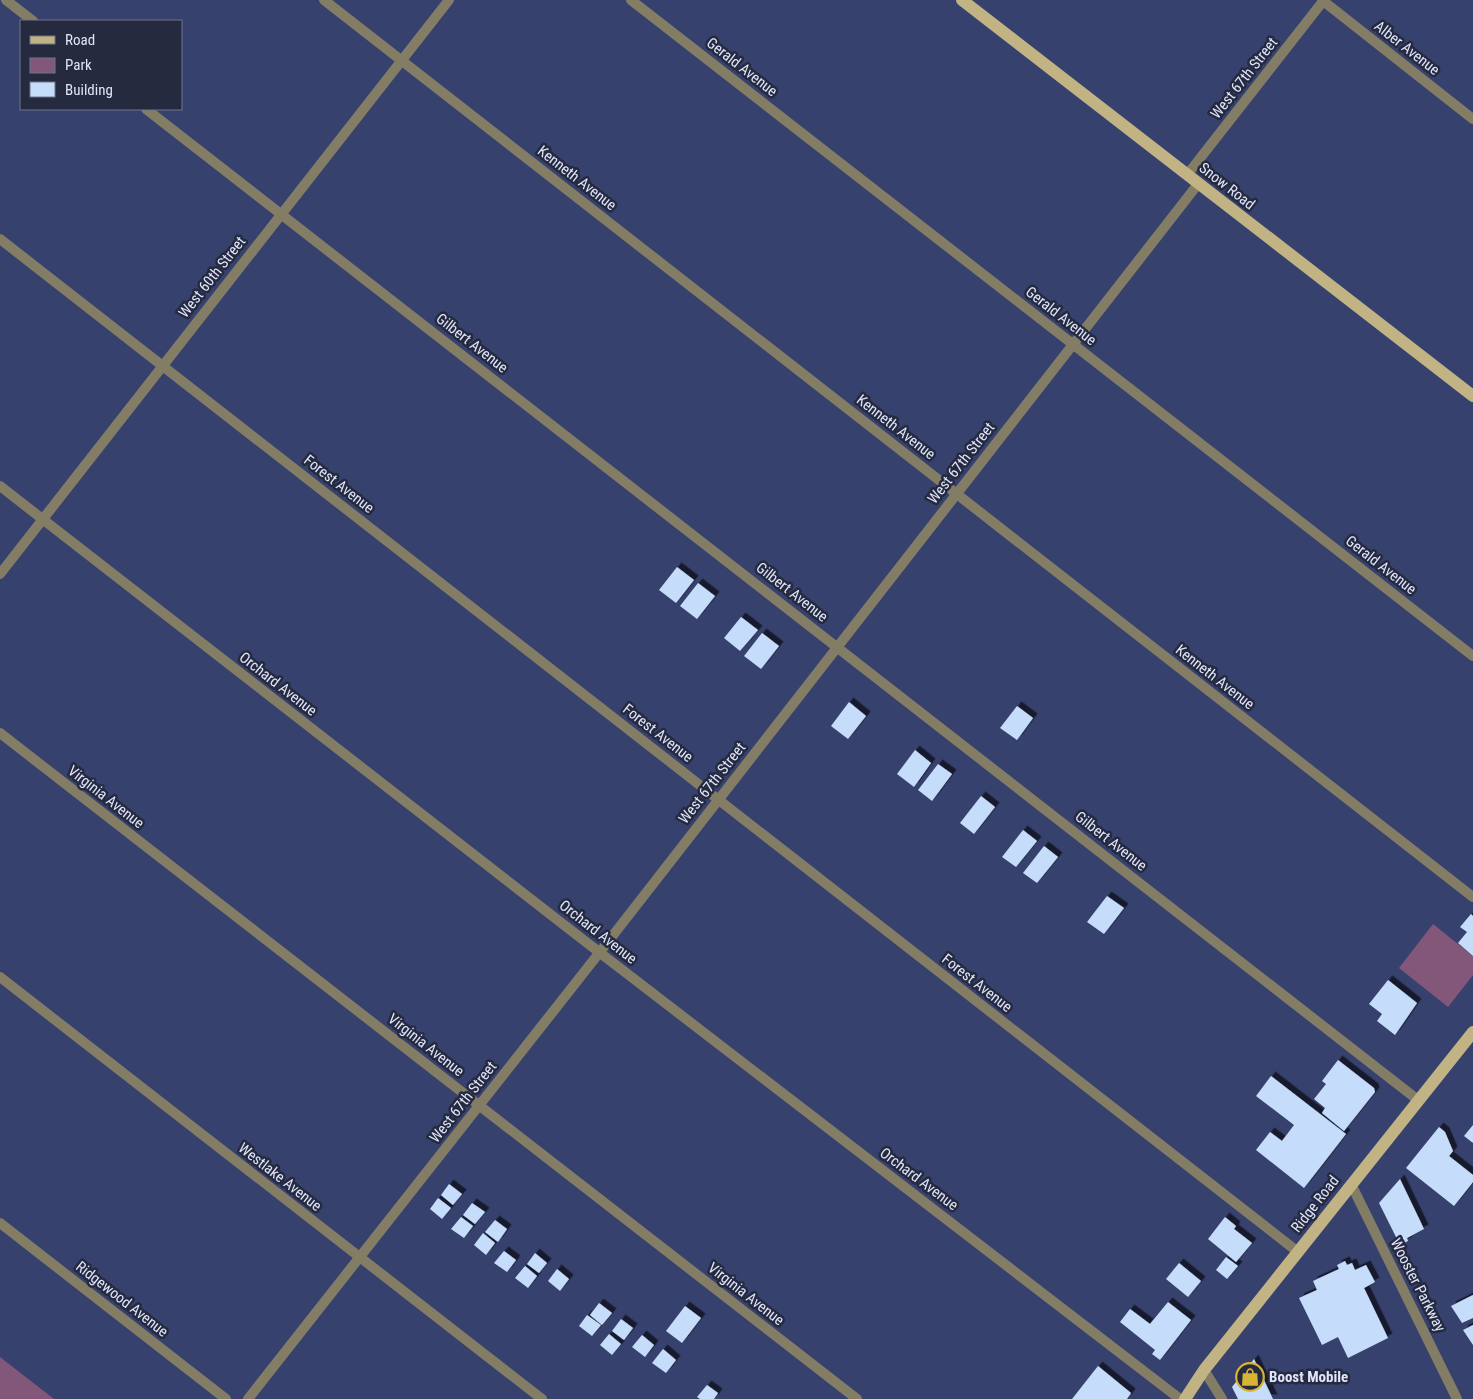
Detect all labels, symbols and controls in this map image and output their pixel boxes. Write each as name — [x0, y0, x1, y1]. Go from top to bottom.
street label: Alber Avenue — [1371, 17, 1443, 79]
legend — [20, 20, 182, 110]
text: Road — [65, 31, 95, 49]
street label: Gerald Avenue — [703, 34, 781, 100]
street label: West 67th Street — [1207, 34, 1281, 122]
text: Park — [65, 56, 92, 74]
text: Building — [65, 81, 113, 99]
street label: Kenneth Avenue — [534, 142, 620, 214]
street label: Snow Road — [1195, 159, 1259, 213]
street label: West 60th Street — [175, 233, 249, 321]
street label: Gerald Avenue — [1022, 283, 1100, 349]
street label: Gilbert Avenue — [433, 309, 511, 377]
street label: Kenneth Avenue — [853, 391, 939, 463]
street label: West 67th Street — [924, 419, 998, 507]
street label: Forest Avenue — [300, 451, 378, 517]
street label: Gerald Avenue — [1342, 532, 1420, 598]
street label: Gilbert Avenue — [753, 558, 831, 626]
street label: Kenneth Avenue — [1172, 641, 1258, 713]
street label: Orchard Avenue — [236, 648, 320, 720]
street label: Forest Avenue — [619, 700, 697, 766]
street label: West 67th Street — [675, 739, 749, 827]
street label: Virginia Avenue — [64, 762, 148, 832]
street label: Gilbert Avenue — [1072, 807, 1150, 875]
street label: Orchard Avenue — [556, 896, 640, 968]
street label: Forest Avenue — [938, 950, 1016, 1016]
street label: Virginia Avenue — [384, 1010, 468, 1080]
street label: West 67th Street — [426, 1058, 500, 1146]
street label: Westlake Avenue — [235, 1139, 325, 1215]
street label: Orchard Avenue — [876, 1144, 962, 1214]
street label: Ridge Road — [1287, 1172, 1343, 1236]
street label: Wooster Parkway — [1387, 1235, 1449, 1335]
street label: Ridgewood Avenue — [72, 1257, 172, 1341]
street label: Virginia Avenue — [704, 1259, 788, 1329]
shop icon: Boost Mobile — [1235, 1362, 1265, 1392]
place label: Boost Mobile — [1269, 1368, 1348, 1386]

